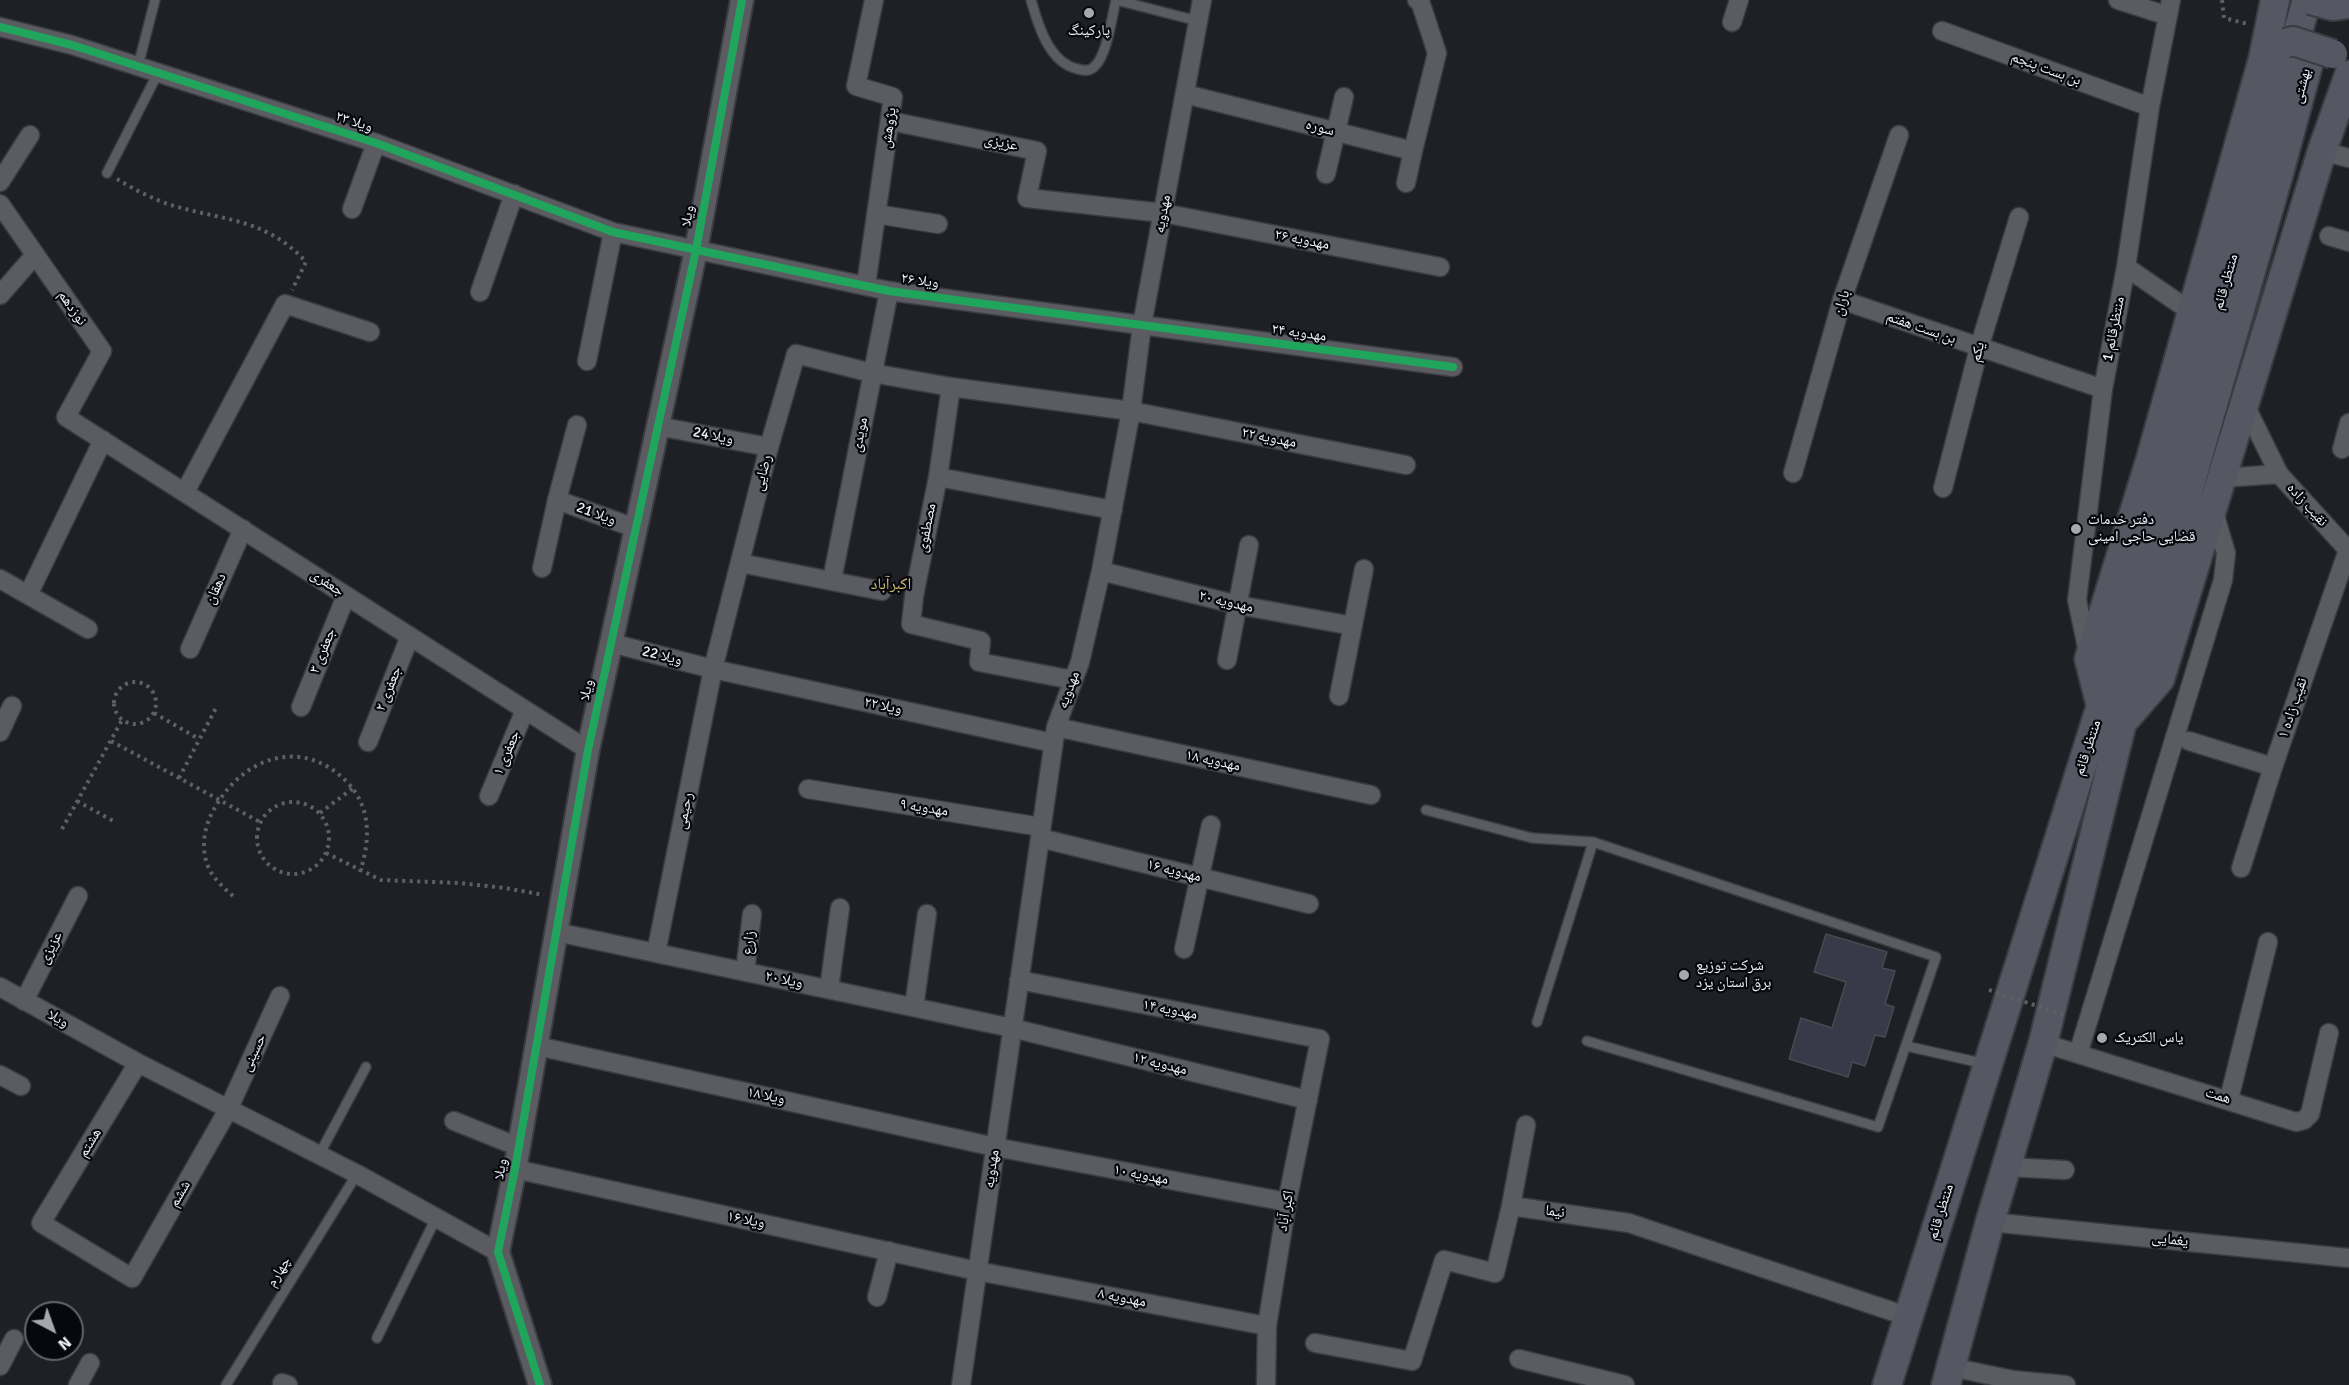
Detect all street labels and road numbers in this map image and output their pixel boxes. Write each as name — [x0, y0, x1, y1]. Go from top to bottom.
street label: بن بست پنجم — [2009, 48, 2083, 90]
street label: بهشتی — [2289, 67, 2315, 105]
street label: پژوهش — [877, 106, 901, 150]
street label: ویلا ۲۳ — [333, 108, 375, 136]
street label: سوره — [1304, 116, 1336, 140]
street label: عزیزی — [983, 131, 1019, 155]
street label: مهدویه — [1151, 193, 1175, 235]
street label: ویلا — [677, 204, 699, 228]
street label: مهدویه ۲۶ — [1273, 226, 1331, 254]
street label: منتظر قائم — [2209, 252, 2243, 312]
street label: ویلا ۲۶ — [900, 269, 940, 293]
street label: نوزدهم — [54, 287, 90, 329]
street label: باران — [1830, 288, 1854, 318]
street label: منتظرقائم 1 — [2099, 295, 2129, 363]
street label: بن بست هفتم — [1884, 308, 1958, 348]
street label: مهدویه ۲۴ — [1270, 320, 1328, 346]
street label: یکم — [1967, 340, 1989, 364]
street label: مویدی — [848, 416, 872, 454]
street label: ویلا 24 — [691, 423, 735, 449]
street label: مهدویه ۲۲ — [1240, 424, 1298, 452]
street label: رضایی — [750, 453, 776, 493]
street label: نقیب زاده — [2283, 479, 2331, 531]
street label: ویلا 21 — [574, 499, 618, 529]
street label: مصطفوی — [913, 502, 941, 554]
street label: جعفری — [307, 565, 347, 601]
street label: دهقان — [201, 571, 231, 607]
street label: مهدویه ۲۰ — [1197, 587, 1255, 617]
street label: جعفری ۳ — [306, 626, 340, 676]
street label: ویلا 22 — [640, 642, 684, 670]
street label: جعفری ۲ — [372, 664, 406, 714]
street label: مهدویه — [1054, 669, 1084, 711]
street label: نقیب زاده ۱ — [2274, 675, 2312, 741]
street label: ویلا — [576, 678, 598, 702]
street label: ویلا ۲۲ — [863, 693, 903, 719]
street label: منتظر قائم — [2071, 718, 2105, 778]
street label: جعفری ۱ — [490, 728, 524, 778]
street label: مهدویه ۱۸ — [1184, 746, 1242, 776]
street label: رحیمی — [673, 791, 697, 831]
street label: مهدویه ۹ — [899, 795, 949, 821]
street label: مهدویه ۱۶ — [1145, 856, 1203, 886]
street label: عزیزی — [35, 929, 67, 967]
street label: زارع — [739, 930, 759, 956]
street label: ویلا ۲۰ — [764, 967, 804, 993]
street label: مهدویه ۱۴ — [1141, 996, 1199, 1024]
street label: ویلا — [44, 1006, 72, 1032]
street label: حسینی — [237, 1031, 271, 1075]
street label: مهدویه ۱۲ — [1131, 1049, 1189, 1079]
street label: ویلا ۱۸ — [746, 1083, 786, 1109]
street label: همت — [2203, 1084, 2233, 1108]
street label: هشتم — [74, 1125, 106, 1161]
street label: مهدویه — [980, 1149, 1004, 1189]
street label: ویلا — [490, 1157, 512, 1181]
street label: مهدویه ۱۰ — [1112, 1161, 1170, 1189]
street label: ششم — [165, 1177, 195, 1211]
street label: منتظر قائم — [1924, 1182, 1958, 1242]
street label: اکبر آباد — [1274, 1189, 1298, 1233]
street label: نیما — [1544, 1202, 1566, 1222]
street label: ویلا ۱۶ — [726, 1207, 766, 1233]
street label: یغمایی — [2151, 1229, 2189, 1251]
street label: چهارم — [263, 1254, 295, 1290]
street label: مهدویه ۸ — [1096, 1285, 1148, 1311]

